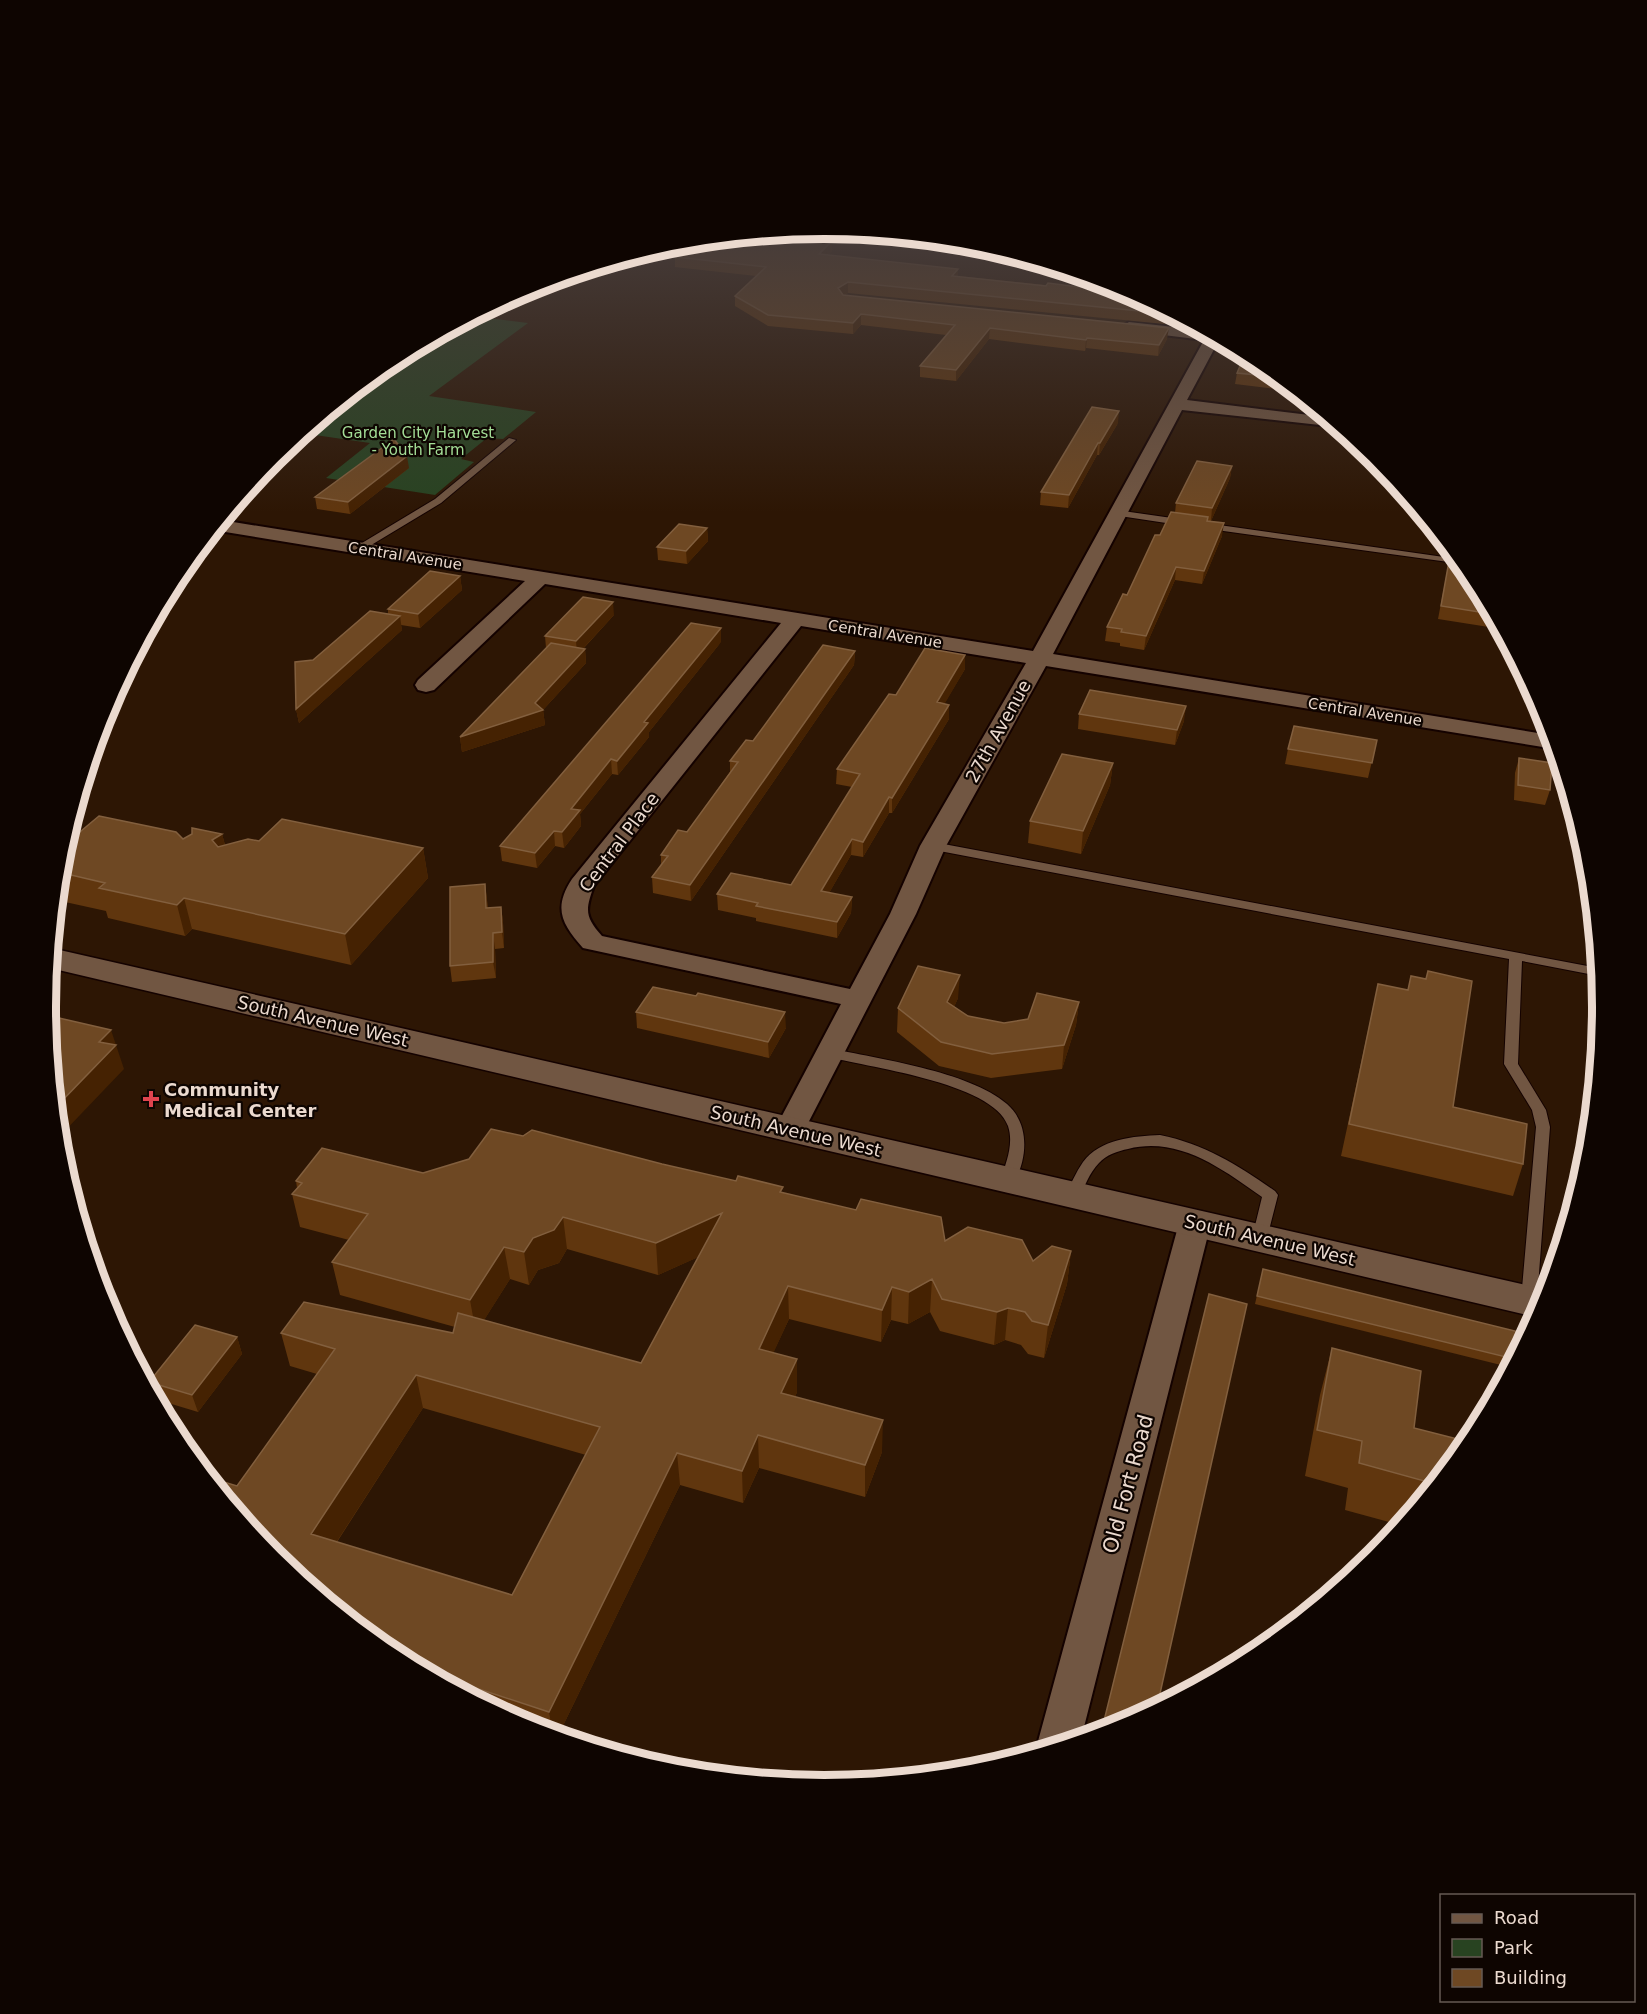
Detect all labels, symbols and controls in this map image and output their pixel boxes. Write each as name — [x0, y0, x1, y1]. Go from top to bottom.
park label: Garden City Harvest - Youth Farm — [342, 424, 494, 459]
street label: Central Avenue — [347, 538, 463, 574]
street label: Central Avenue — [827, 616, 943, 652]
street label: 27th Avenue — [961, 676, 1035, 786]
street label: Central Avenue — [1307, 694, 1423, 730]
street label: Central Place — [575, 788, 663, 896]
street label: South Avenue West — [235, 991, 411, 1051]
place label: Community Medical Center — [164, 1079, 316, 1121]
marker: Community Medical Center — [142, 1090, 160, 1108]
street label: South Avenue West — [708, 1101, 884, 1161]
street label: South Avenue West — [1182, 1210, 1358, 1270]
street label: Old Fort Road — [1098, 1412, 1158, 1556]
legend — [1440, 1894, 1635, 2002]
text: Road — [1494, 1907, 1539, 1928]
text: Park — [1494, 1937, 1533, 1958]
text: Building — [1494, 1967, 1567, 1988]

